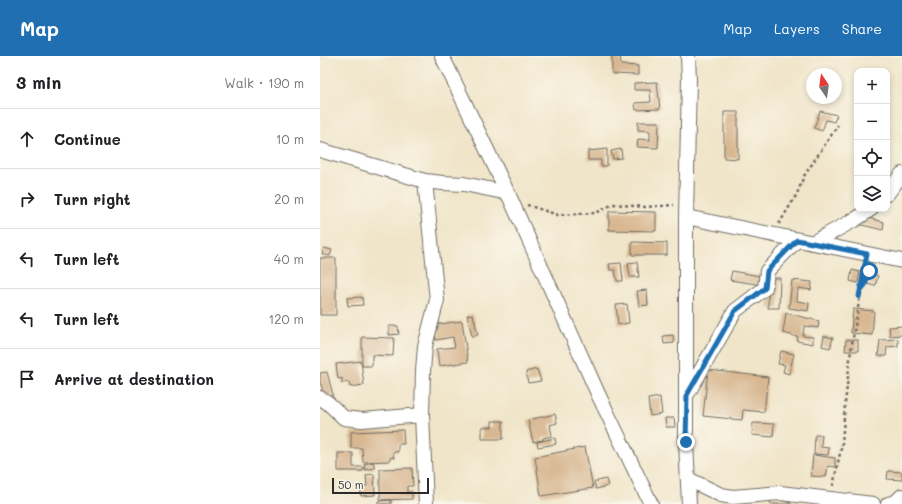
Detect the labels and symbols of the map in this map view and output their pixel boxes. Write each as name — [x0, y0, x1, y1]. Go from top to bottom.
north arrow — [806, 68, 842, 104]
route start — [860, 262, 878, 280]
route end — [677, 433, 695, 451]
scale bar — [332, 476, 429, 495]

